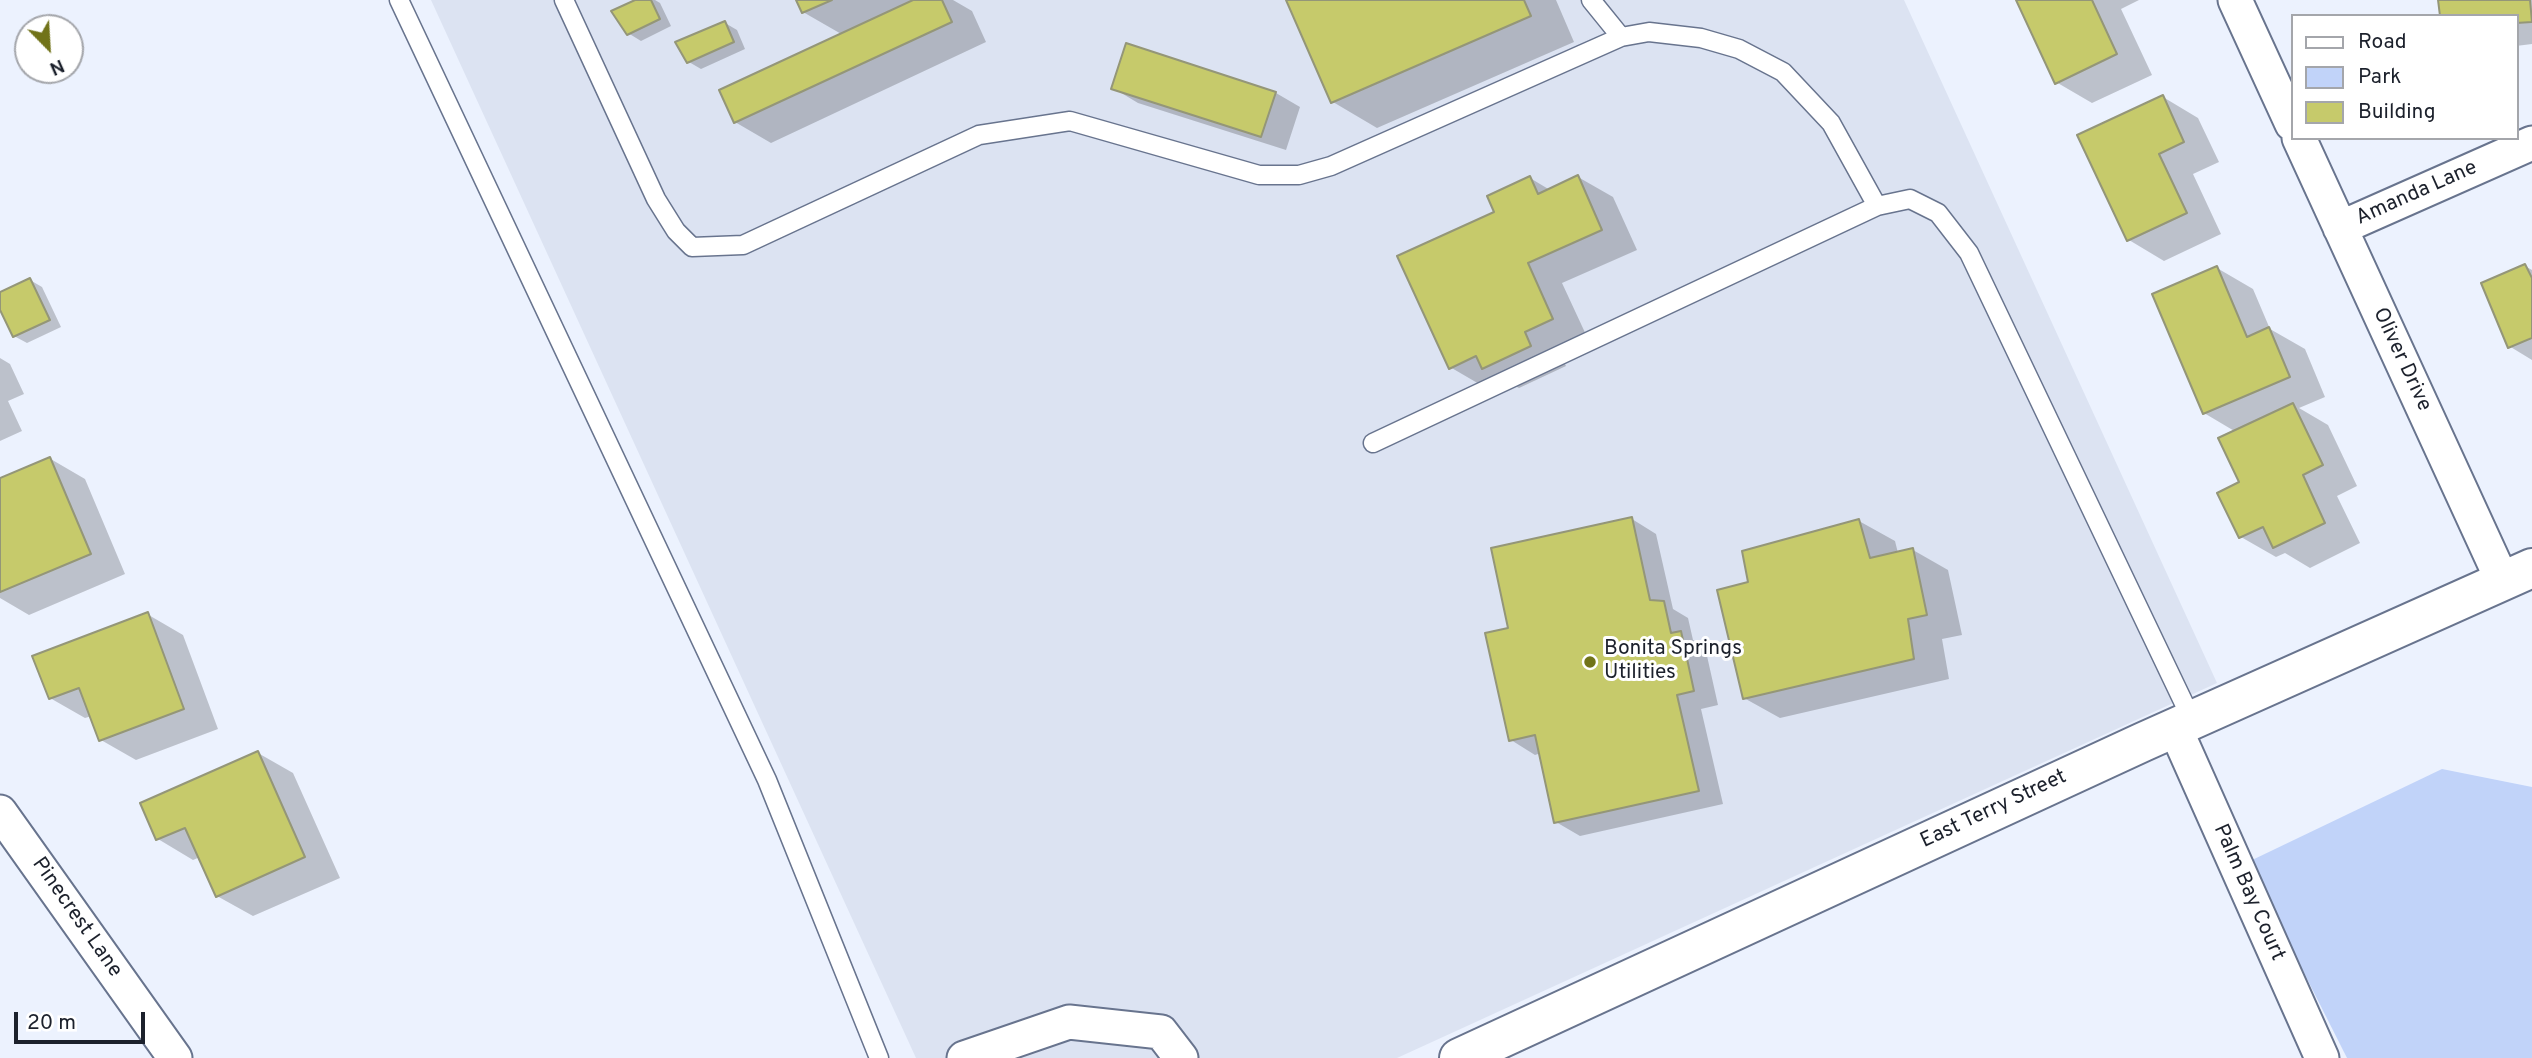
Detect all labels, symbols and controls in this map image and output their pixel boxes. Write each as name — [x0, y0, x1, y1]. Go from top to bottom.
north arrow — [14, 14, 84, 84]
legend — [2290, 14, 2518, 140]
text: Road — [2358, 29, 2407, 56]
text: N — [46, 53, 68, 80]
text: Park — [2358, 64, 2401, 91]
text: Building — [2358, 99, 2436, 126]
street label: Amanda Lane — [2353, 156, 2481, 232]
street label: Oliver Drive — [2366, 304, 2436, 416]
place label: Bonita Springs Utilities — [1604, 637, 1742, 687]
marker: Bonita Springs Utilities — [1582, 654, 1598, 670]
street label: East Terry Street — [1917, 765, 2071, 855]
street label: Palm Bay Court — [2207, 821, 2289, 965]
street label: Pinecrest Lane — [25, 853, 127, 983]
scale bar — [18, 998, 149, 1042]
text: 20 m — [27, 1010, 76, 1037]

